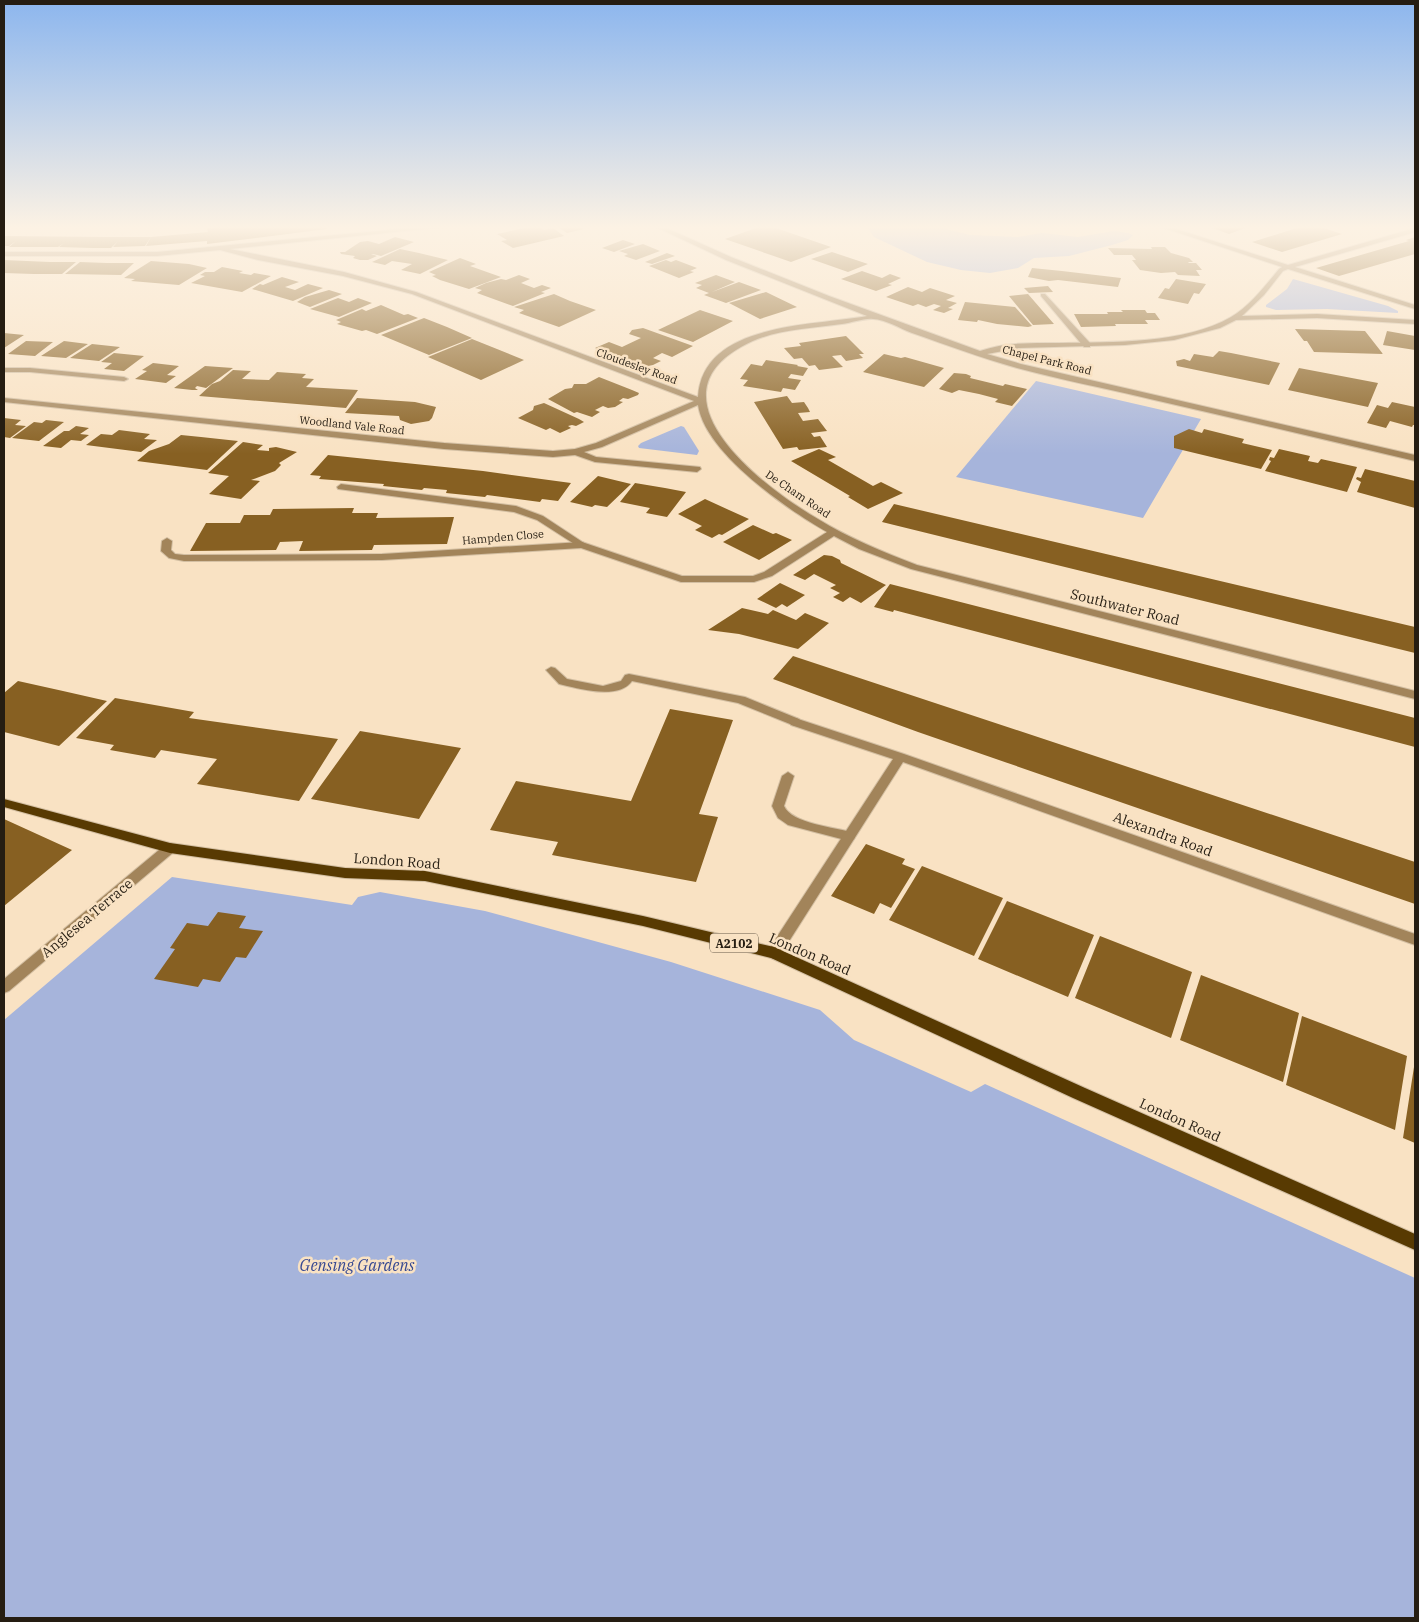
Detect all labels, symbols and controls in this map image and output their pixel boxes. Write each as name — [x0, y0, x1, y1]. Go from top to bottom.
street label: Chapel Park Road — [1001, 342, 1093, 378]
street label: Cloudesley Road — [595, 345, 680, 387]
street label: Woodland Vale Road — [299, 413, 406, 438]
street label: De Cham Road — [763, 467, 833, 521]
street label: Hampden Close — [462, 526, 545, 548]
street label: Southwater Road — [1069, 585, 1182, 629]
street label: Alexandra Road — [1111, 808, 1216, 860]
street label: London Road — [353, 849, 442, 873]
street label: Anglesea Terrace — [38, 875, 136, 961]
street label: London Road — [766, 929, 854, 979]
road number: A2102 — [710, 934, 758, 952]
street label: London Road — [1137, 1094, 1224, 1146]
park label: Gensing Gardens — [300, 1255, 415, 1275]

